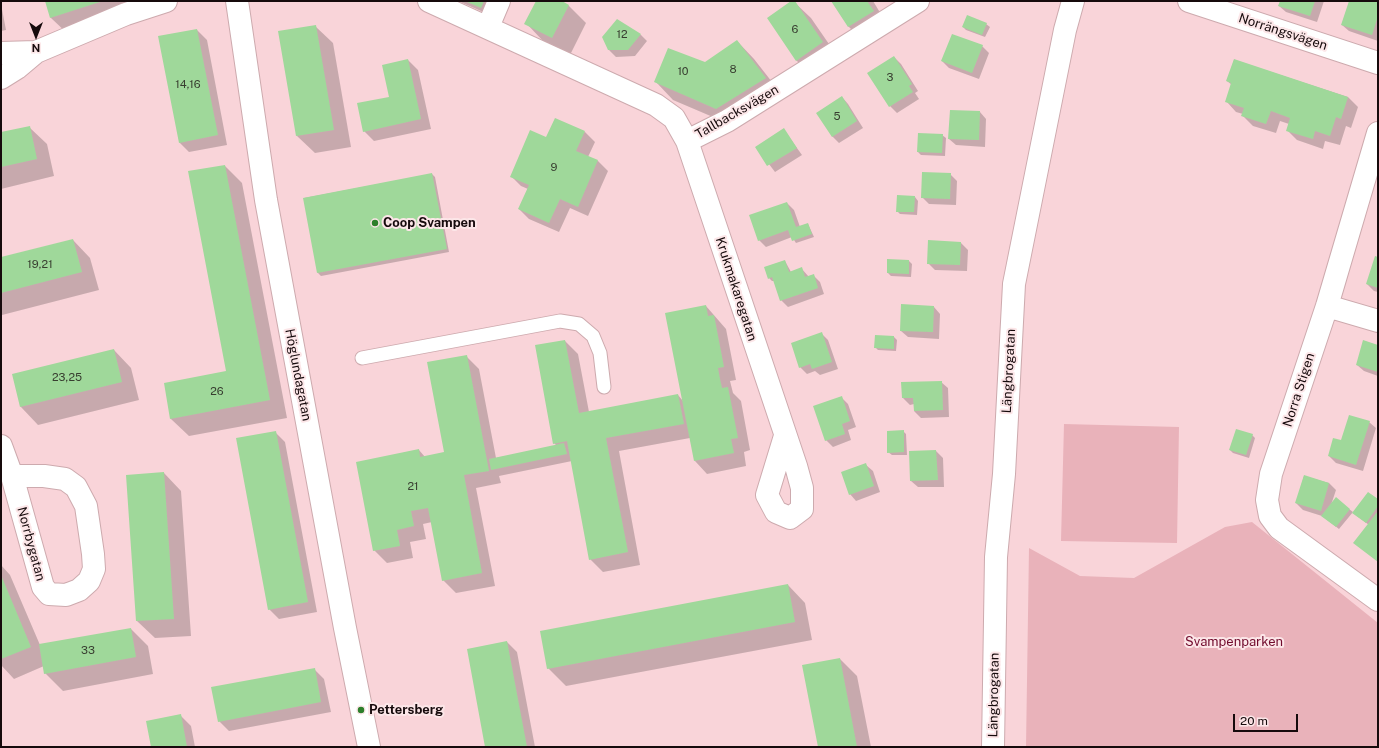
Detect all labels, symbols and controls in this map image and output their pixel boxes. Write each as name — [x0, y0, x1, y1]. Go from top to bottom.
street label: Norrängsvägen — [1237, 10, 1329, 54]
north arrow — [16, 16, 56, 56]
house number: 6 — [792, 23, 798, 37]
house number: 12 — [616, 28, 628, 42]
text: N — [32, 42, 40, 54]
house number: 8 — [729, 63, 737, 77]
house number: 10 — [677, 65, 689, 79]
house number: 3 — [887, 71, 893, 85]
house number: 14,16 — [175, 78, 201, 92]
street label: Tallbacksvägen — [693, 82, 781, 142]
house number: 5 — [833, 110, 841, 124]
house number: 9 — [551, 161, 557, 175]
place label: Coop Svampen — [383, 215, 476, 231]
marker: Coop Svampen — [370, 218, 380, 228]
street label: Krukmakaregatan — [712, 235, 760, 343]
house number: 19,21 — [27, 258, 53, 272]
street label: Höglundagatan — [281, 328, 315, 422]
street label: Längbrogatan — [999, 328, 1019, 414]
street label: Norra Stigen — [1280, 351, 1318, 429]
house number: 23,25 — [52, 371, 82, 385]
house number: 26 — [210, 385, 224, 399]
house number: 21 — [407, 480, 419, 494]
street label: Norrbygatan — [14, 505, 48, 583]
park label: Svampenparken — [1185, 634, 1283, 650]
house number: 33 — [81, 644, 95, 658]
street label: Längbrogatan — [985, 653, 1003, 737]
place label: Pettersberg — [369, 702, 443, 718]
marker: Pettersberg — [356, 705, 366, 715]
scale bar — [1235, 706, 1300, 732]
text: 20 m — [1240, 714, 1268, 728]

